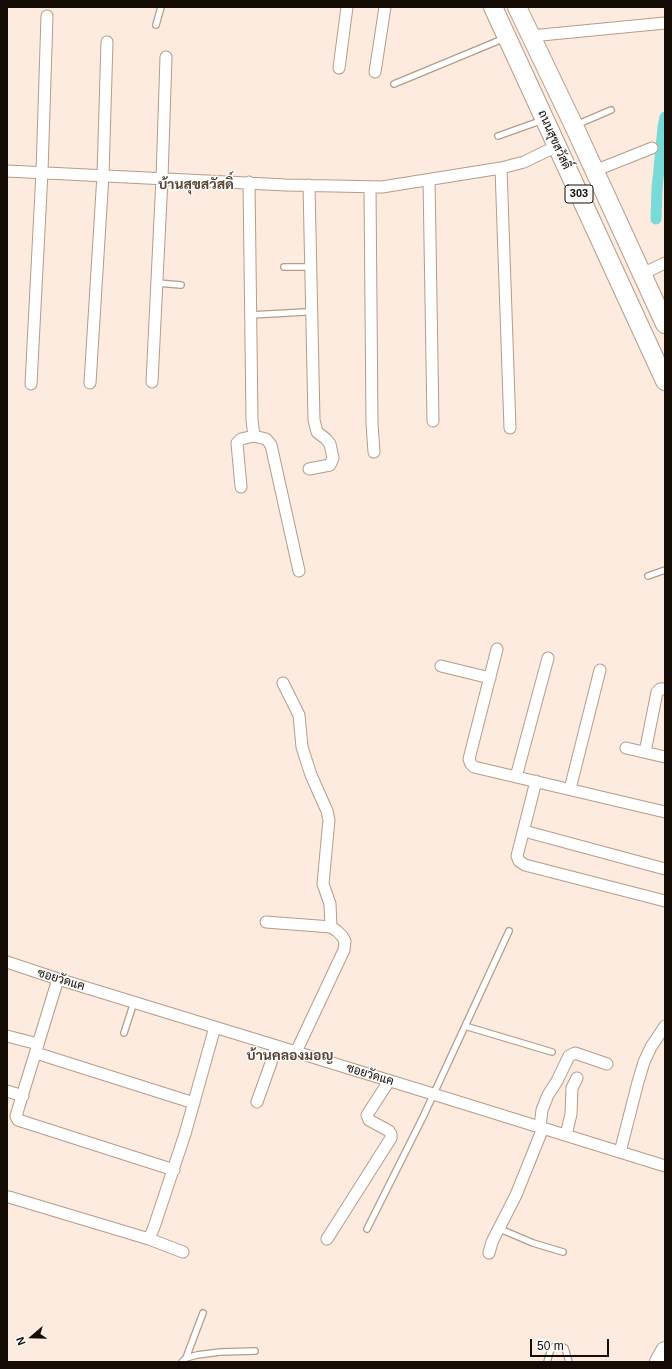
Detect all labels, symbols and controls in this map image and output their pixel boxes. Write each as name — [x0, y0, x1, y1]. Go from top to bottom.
street label: ถนนสุขสวัสดิ์ — [535, 108, 573, 172]
district label: บ้านสุขสวัสดิ์ — [158, 177, 234, 193]
road number: 303 — [565, 185, 593, 203]
street label: ซอยวัดแค — [36, 966, 86, 994]
district label: บ้านคลองมอญ — [247, 1048, 333, 1064]
street label: ซอยวัดแค — [345, 1061, 395, 1089]
north arrow — [12, 1317, 52, 1357]
scale bar — [532, 1331, 611, 1357]
text: N — [14, 1335, 28, 1347]
text: 50 m — [537, 1339, 564, 1353]

